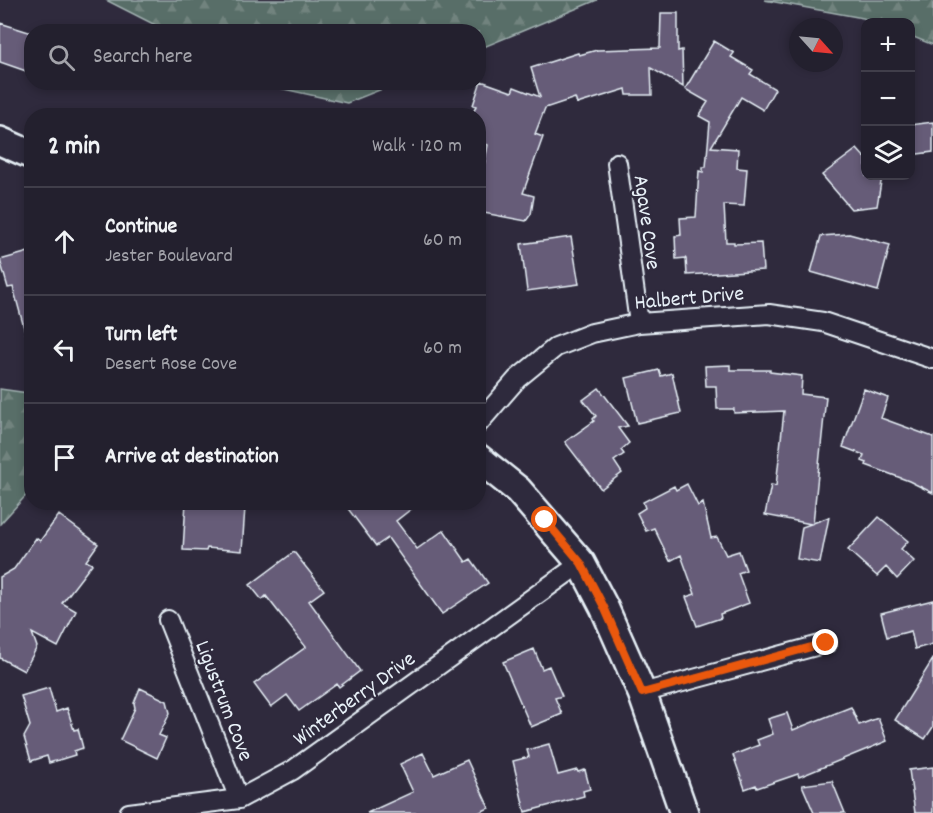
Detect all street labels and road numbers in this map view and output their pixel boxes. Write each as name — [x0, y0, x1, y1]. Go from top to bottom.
street label: Agave Cove — [624, 173, 668, 272]
street label: Halbert Drive — [633, 279, 745, 320]
street label: Ligustrum Cove — [186, 636, 260, 766]
street label: Winterberry Drive — [287, 645, 423, 755]

